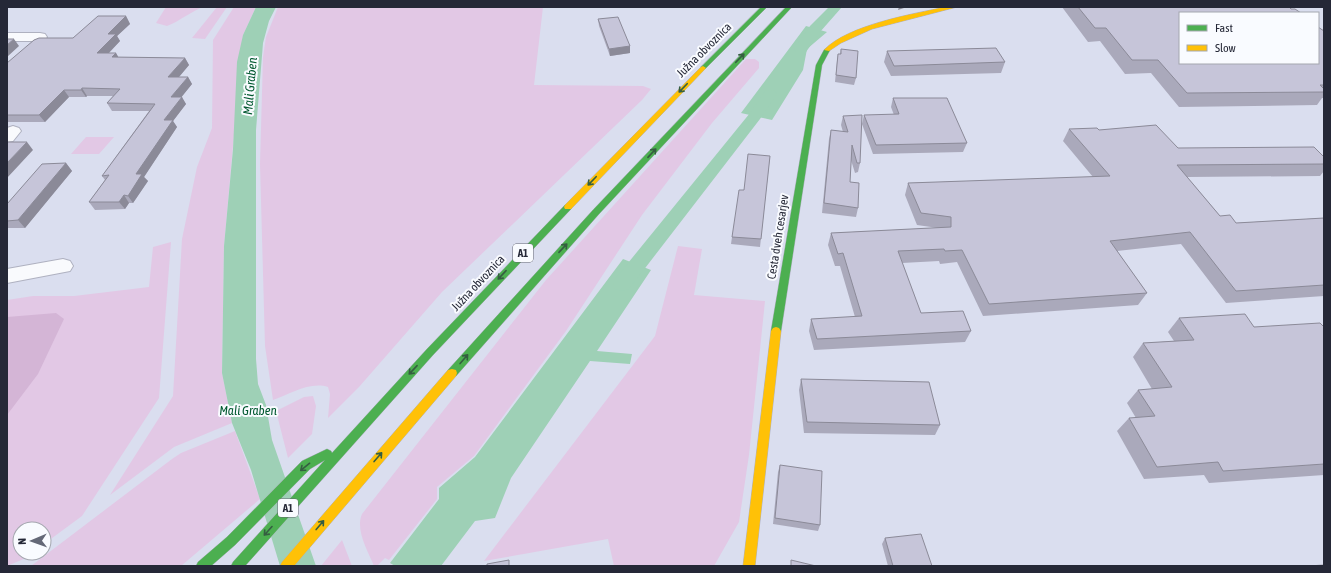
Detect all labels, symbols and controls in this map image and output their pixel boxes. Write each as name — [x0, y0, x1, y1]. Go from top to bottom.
legend — [1179, 12, 1319, 64]
street label: Južna obvoznica — [674, 20, 734, 80]
text: Fast — [1215, 21, 1233, 35]
text: Slow — [1215, 41, 1236, 55]
one-way arrow — [735, 53, 745, 63]
water label: Mali Graben — [240, 56, 260, 115]
one-way arrow — [678, 83, 688, 93]
one-way arrow — [647, 148, 656, 158]
one-way arrow — [588, 176, 597, 186]
street label: Cesta dveh cesarjev — [764, 194, 792, 280]
one-way arrow — [558, 243, 568, 253]
road number: A1 — [513, 244, 533, 262]
street label: Južna obvoznica — [449, 252, 507, 314]
one-way arrow — [497, 270, 507, 280]
one-way arrow — [460, 354, 469, 365]
one-way arrow — [409, 365, 418, 375]
water label: Mali Graben — [219, 403, 278, 418]
one-way arrow — [374, 452, 383, 462]
one-way arrow — [300, 462, 311, 471]
road number: A1 — [278, 499, 298, 517]
one-way arrow — [316, 520, 325, 531]
north arrow — [12, 521, 52, 561]
one-way arrow — [263, 526, 272, 536]
text: N — [16, 538, 28, 545]

